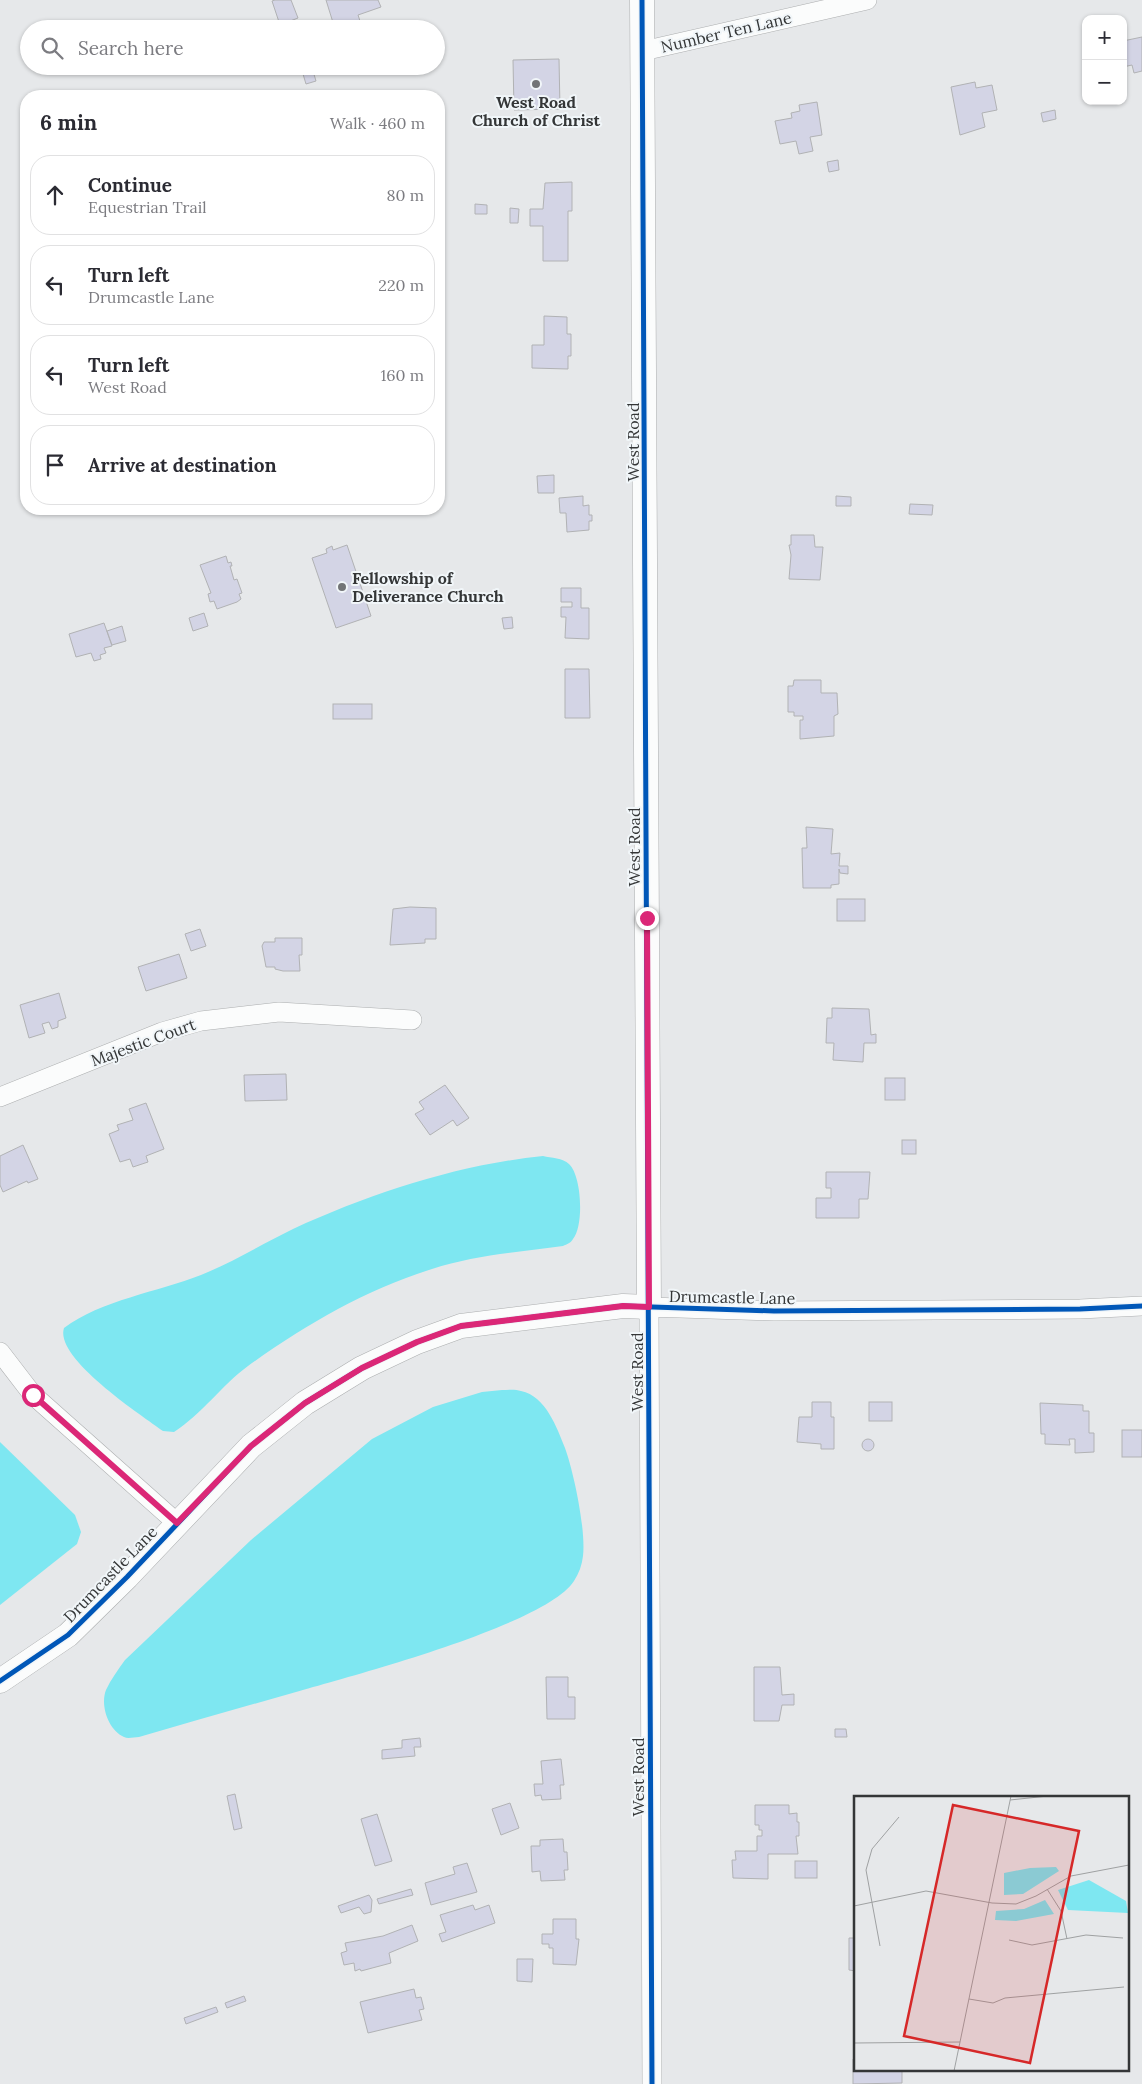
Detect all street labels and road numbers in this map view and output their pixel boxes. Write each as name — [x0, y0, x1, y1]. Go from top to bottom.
street label: Number Ten Lane — [659, 7, 794, 57]
street label: West Road — [623, 402, 643, 481]
street label: West Road — [624, 807, 644, 886]
street label: Majestic Court — [88, 1014, 199, 1070]
street label: Drumcastle Lane — [669, 1286, 796, 1308]
street label: West Road — [627, 1332, 647, 1411]
street label: Drumcastle Lane — [59, 1521, 161, 1626]
street label: West Road — [628, 1737, 648, 1816]

